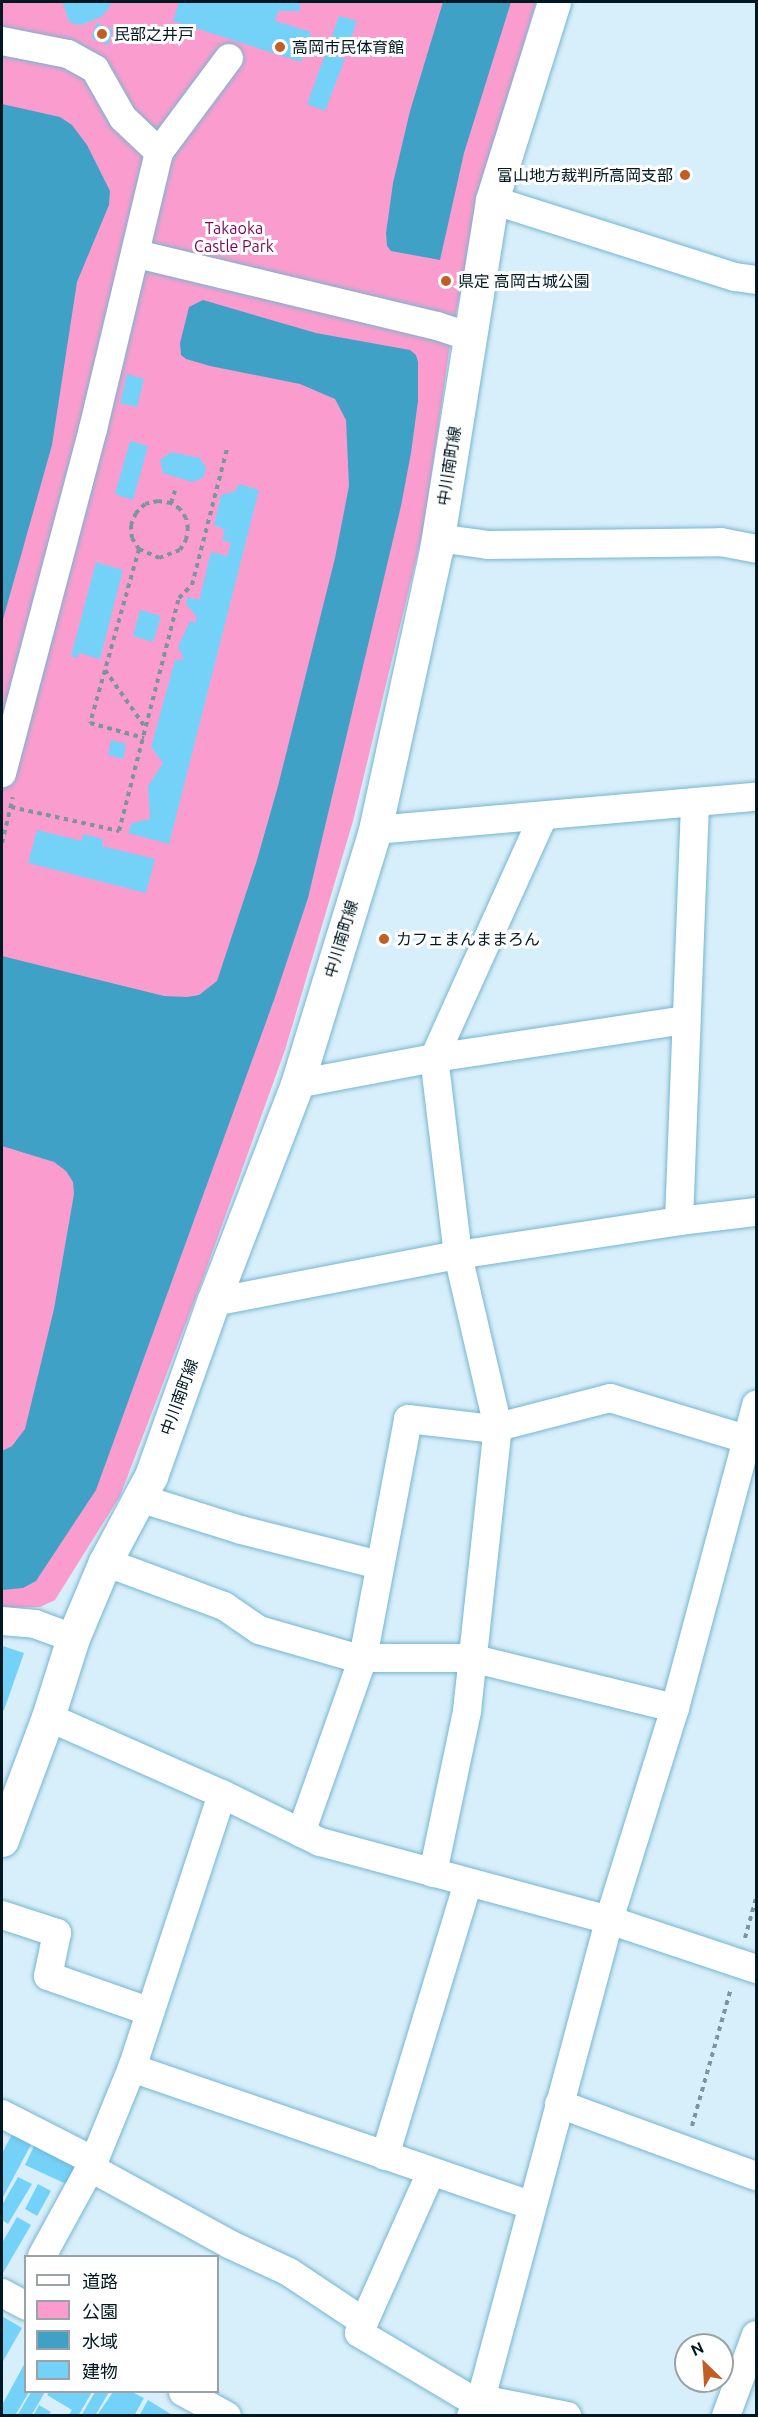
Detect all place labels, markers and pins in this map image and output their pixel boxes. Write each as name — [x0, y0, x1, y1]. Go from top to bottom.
place label: 民部之井戸 — [114, 24, 194, 44]
marker: 民部之井戸 — [95, 27, 109, 41]
place label: 高岡市民体育館 — [292, 37, 404, 57]
marker: 高岡市民体育館 — [273, 40, 287, 54]
place label: 富山地方裁判所高岡支部 — [497, 165, 673, 185]
marker: 富山地方裁判所高岡支部 — [678, 168, 692, 182]
place label: 県定 高岡古城公園 — [458, 271, 590, 291]
marker: 県定 高岡古城公園 — [439, 274, 453, 288]
place label: カフェまんままろん — [396, 929, 540, 949]
marker: カフェまんままろん — [377, 932, 391, 946]

